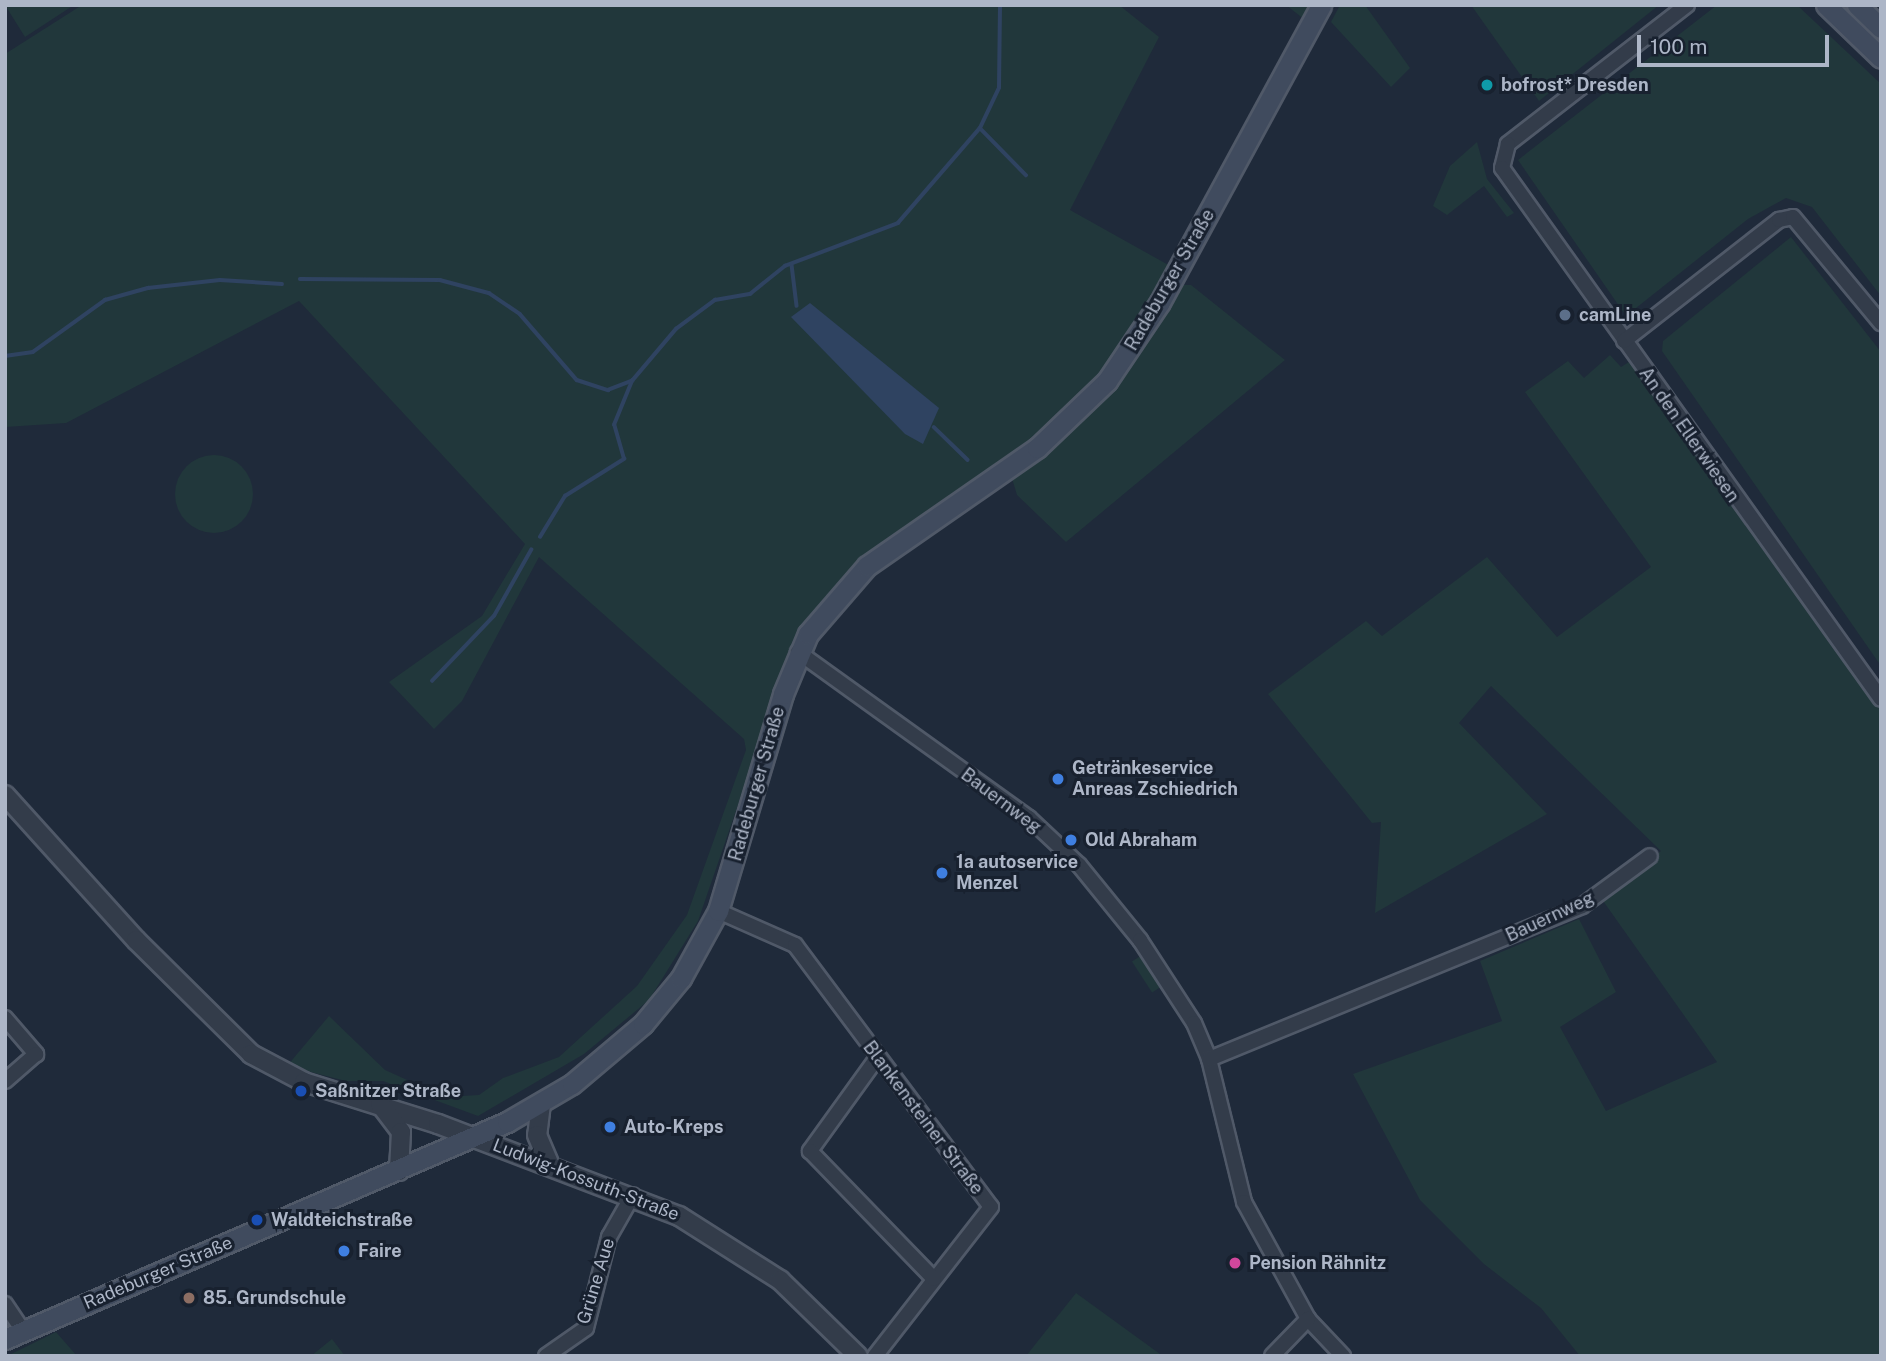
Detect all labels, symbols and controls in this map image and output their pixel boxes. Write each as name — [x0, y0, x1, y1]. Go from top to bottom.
scale bar — [1641, 21, 1834, 65]
text: 100 m — [1650, 34, 1707, 59]
place label: bofrost* Dresden — [1501, 74, 1649, 96]
marker: bofrost* Dresden — [1479, 77, 1495, 93]
street label: Radeburger Straße — [1121, 205, 1219, 355]
place label: camLine — [1579, 304, 1651, 326]
marker: camLine — [1557, 307, 1573, 323]
street label: An den Ellerwiesen — [1634, 363, 1744, 507]
street label: Radeburger Straße — [725, 704, 789, 864]
place label: Getränkeservice Anreas Zschiedrich — [1072, 758, 1238, 800]
street label: Bauernweg — [957, 764, 1045, 838]
marker: Getränkeservice Anreas Zschiedrich — [1050, 771, 1066, 787]
place label: Old Abraham — [1085, 829, 1197, 851]
marker: Old Abraham — [1063, 832, 1079, 848]
place label: 1a autoservice Menzel — [956, 852, 1078, 894]
marker: 1a autoservice Menzel — [934, 865, 950, 881]
street label: Bauernweg — [1502, 887, 1598, 947]
street label: Blankensteiner Straße — [858, 1037, 988, 1199]
place label: Saßnitzer Straße — [315, 1080, 461, 1102]
marker: Saßnitzer Straße — [293, 1083, 309, 1099]
place label: Auto-Kreps — [624, 1116, 723, 1138]
marker: Auto-Kreps — [602, 1119, 618, 1135]
street label: Ludwig-Kossuth-Straße — [490, 1134, 682, 1226]
place label: Waldteichstraße — [271, 1209, 413, 1231]
marker: Waldteichstraße — [249, 1212, 265, 1228]
street label: Radeburger Straße — [80, 1232, 236, 1314]
street label: Grüne Aue — [573, 1235, 619, 1327]
place label: Faire — [358, 1240, 402, 1262]
marker: Faire — [336, 1243, 352, 1259]
place label: Pension Rähnitz — [1249, 1252, 1386, 1274]
marker: Pension Rähnitz — [1227, 1255, 1243, 1271]
place label: 85. Grundschule — [203, 1287, 346, 1309]
marker: 85. Grundschule — [181, 1290, 197, 1306]

